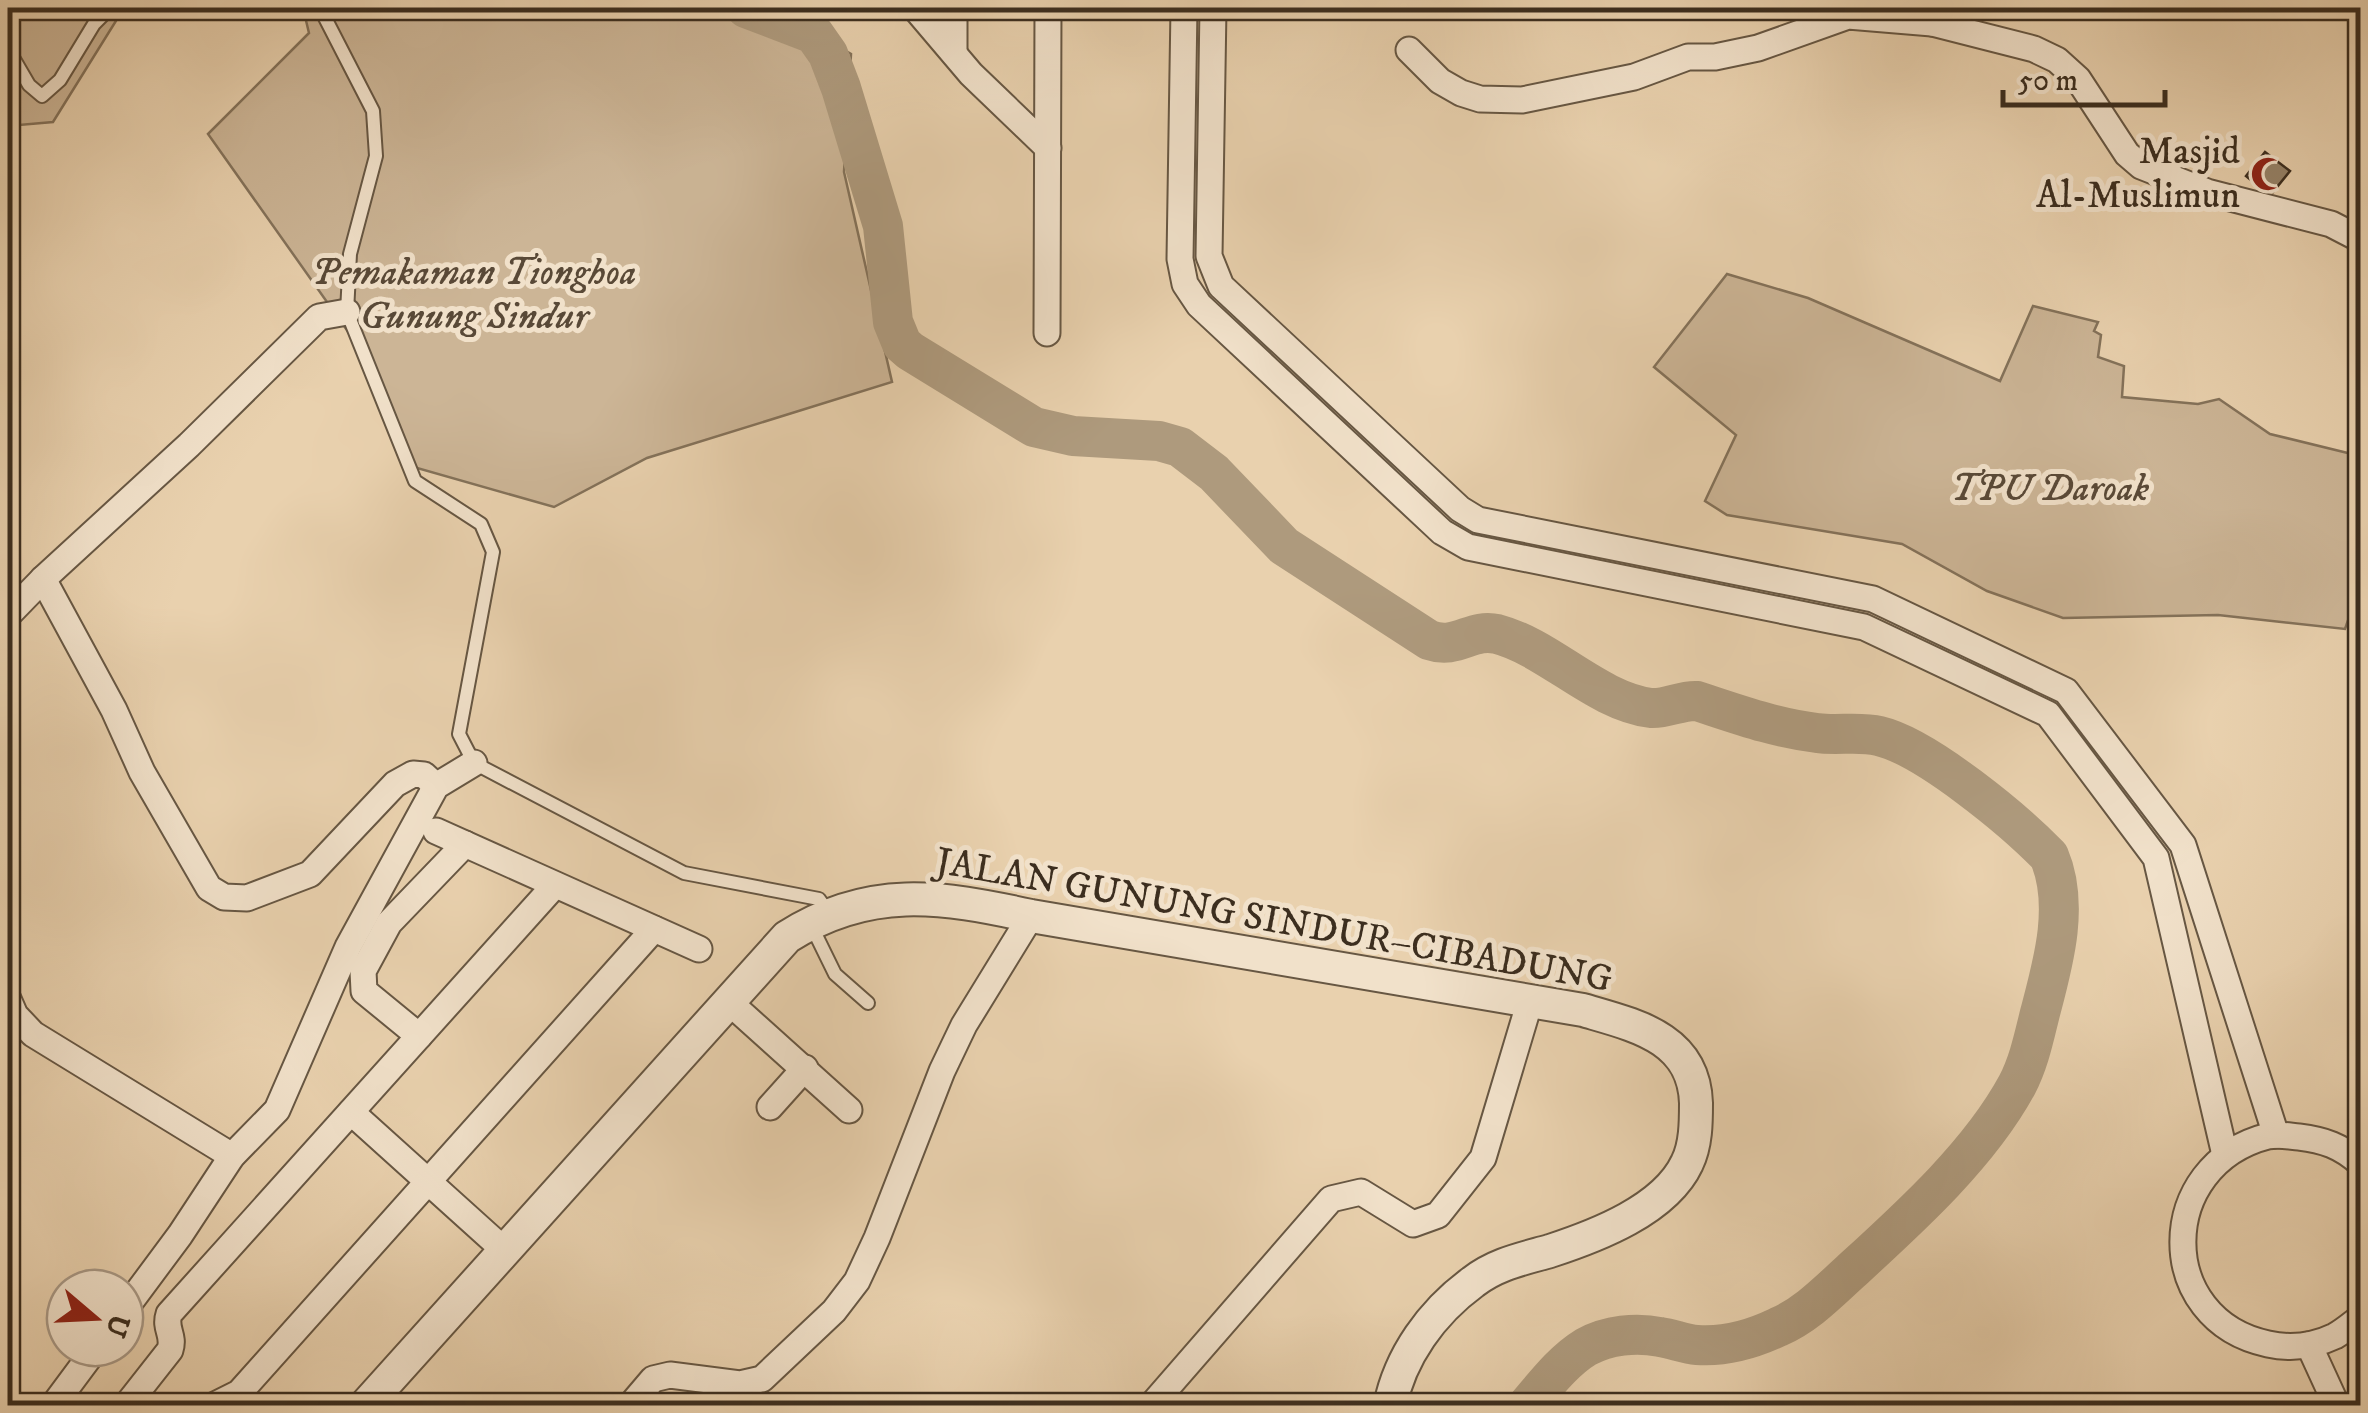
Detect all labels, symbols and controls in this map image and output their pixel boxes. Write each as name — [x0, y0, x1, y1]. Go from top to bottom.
scale bar — [2003, 45, 2166, 107]
text: 50 m — [2018, 63, 2078, 100]
place label: Masjid Al-Muslimun — [2036, 128, 2240, 220]
mosque icon: Masjid Al-Muslimun — [2249, 155, 2287, 193]
park label: Pemakaman Tionghoa Gunung Sindur — [312, 249, 636, 341]
park label: TPU Daroak — [1951, 465, 2149, 513]
street label: JALAN GUNUNG SINDUR–CIBADUNG — [929, 837, 1616, 1004]
north arrow — [45, 1268, 145, 1368]
text: U — [97, 1310, 137, 1342]

